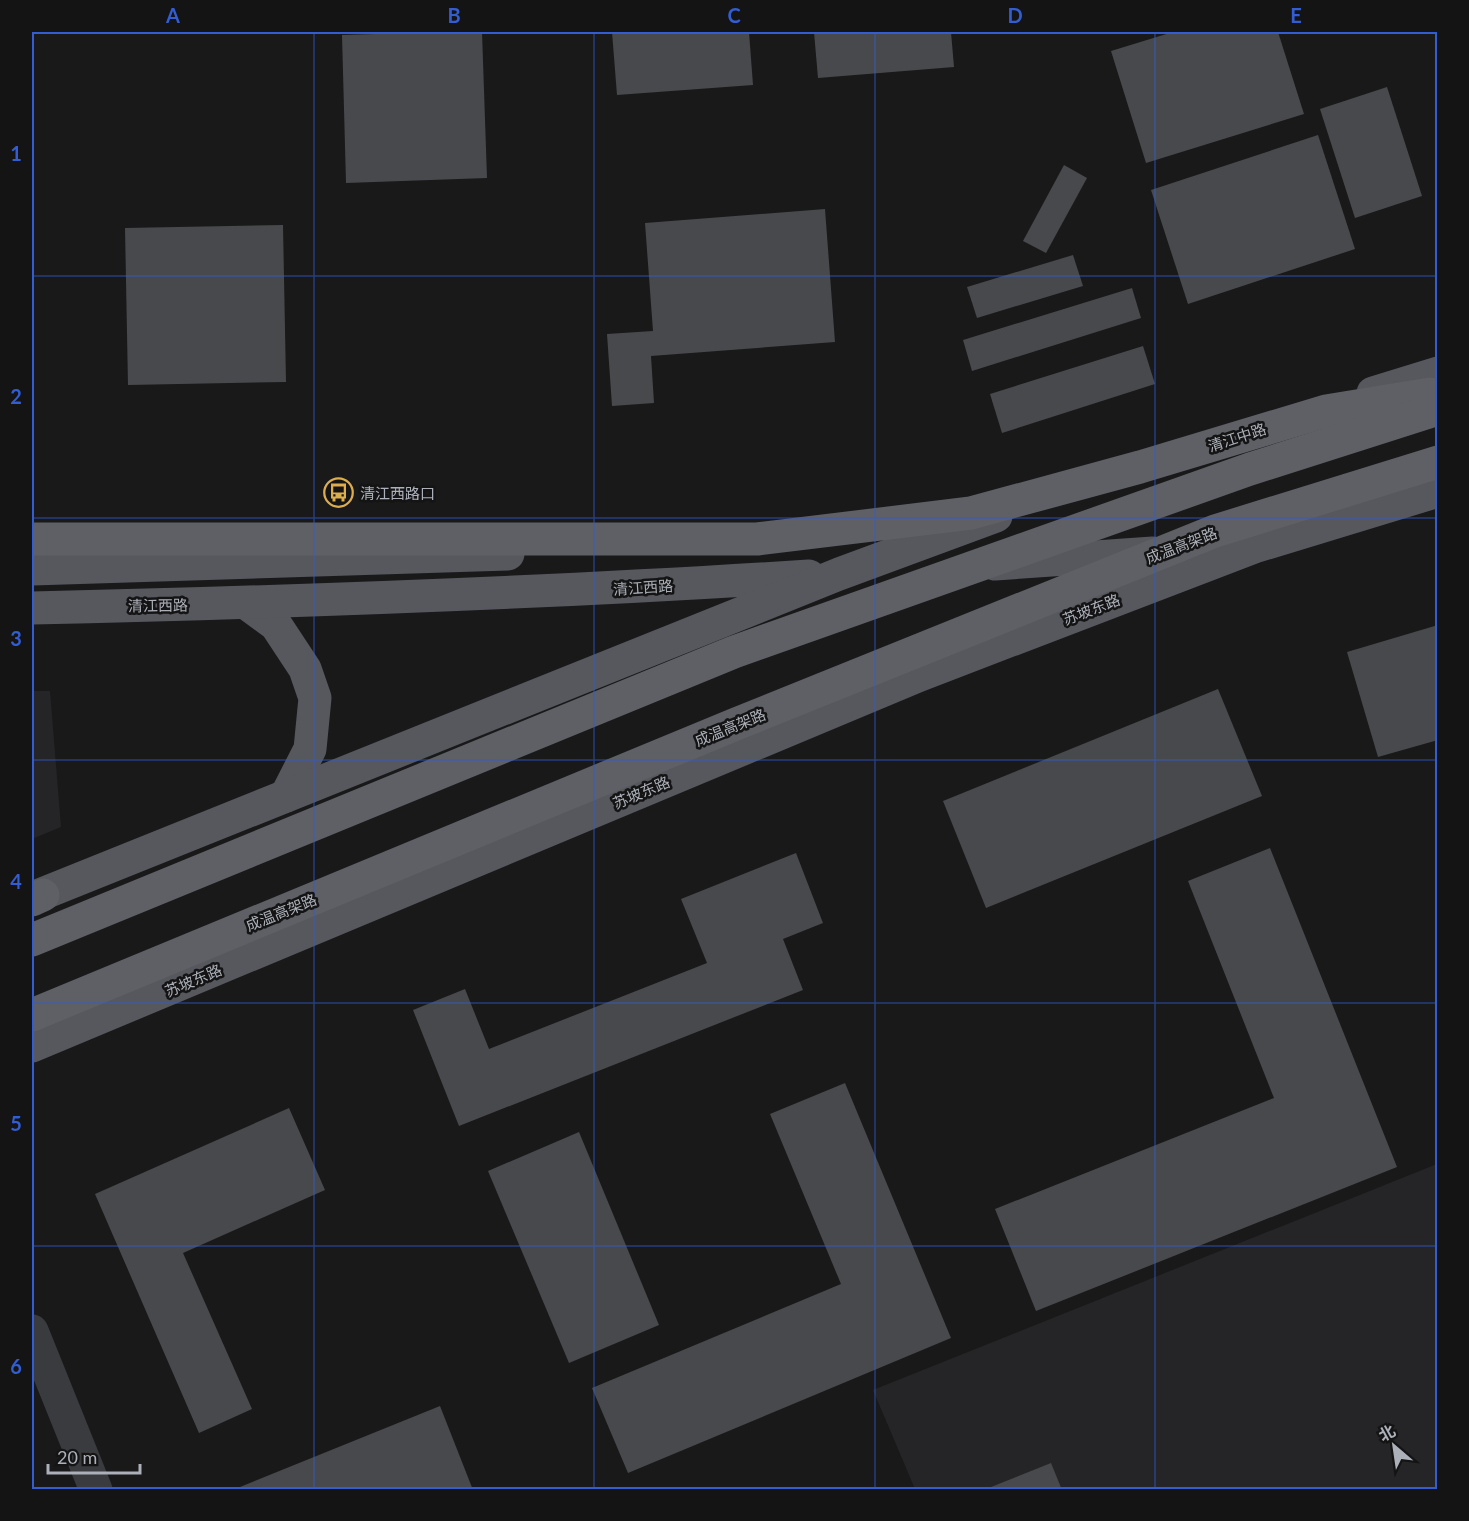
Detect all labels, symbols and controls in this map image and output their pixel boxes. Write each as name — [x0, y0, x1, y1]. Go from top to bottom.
text: A — [165, 3, 180, 27]
text: B — [447, 3, 461, 27]
text: C — [727, 3, 741, 27]
text: D — [1007, 3, 1023, 27]
text: E — [1290, 3, 1302, 27]
text: 1 — [10, 141, 22, 165]
text: 2 — [10, 384, 22, 408]
street label: 清江中路 — [1206, 419, 1268, 455]
bus stop icon: 清江西路口 — [323, 477, 355, 509]
place label: 清江西路口 — [360, 484, 435, 502]
street label: 成温高架路 — [1143, 523, 1219, 567]
street label: 清江西路 — [612, 576, 674, 598]
street label: 苏坡东路 — [1060, 590, 1122, 628]
street label: 清江西路 — [128, 595, 188, 615]
text: 3 — [10, 626, 22, 650]
street label: 成温高架路 — [692, 705, 768, 749]
street label: 苏坡东路 — [610, 772, 672, 812]
text: 4 — [10, 869, 22, 893]
street label: 成温高架路 — [243, 890, 319, 934]
street label: 苏坡东路 — [162, 960, 224, 1000]
text: 5 — [10, 1111, 22, 1135]
text: 6 — [10, 1354, 22, 1378]
north arrow — [1364, 1416, 1424, 1476]
text: 北 — [1375, 1420, 1398, 1445]
scale bar — [48, 1437, 140, 1475]
text: 20 m — [57, 1446, 97, 1468]

